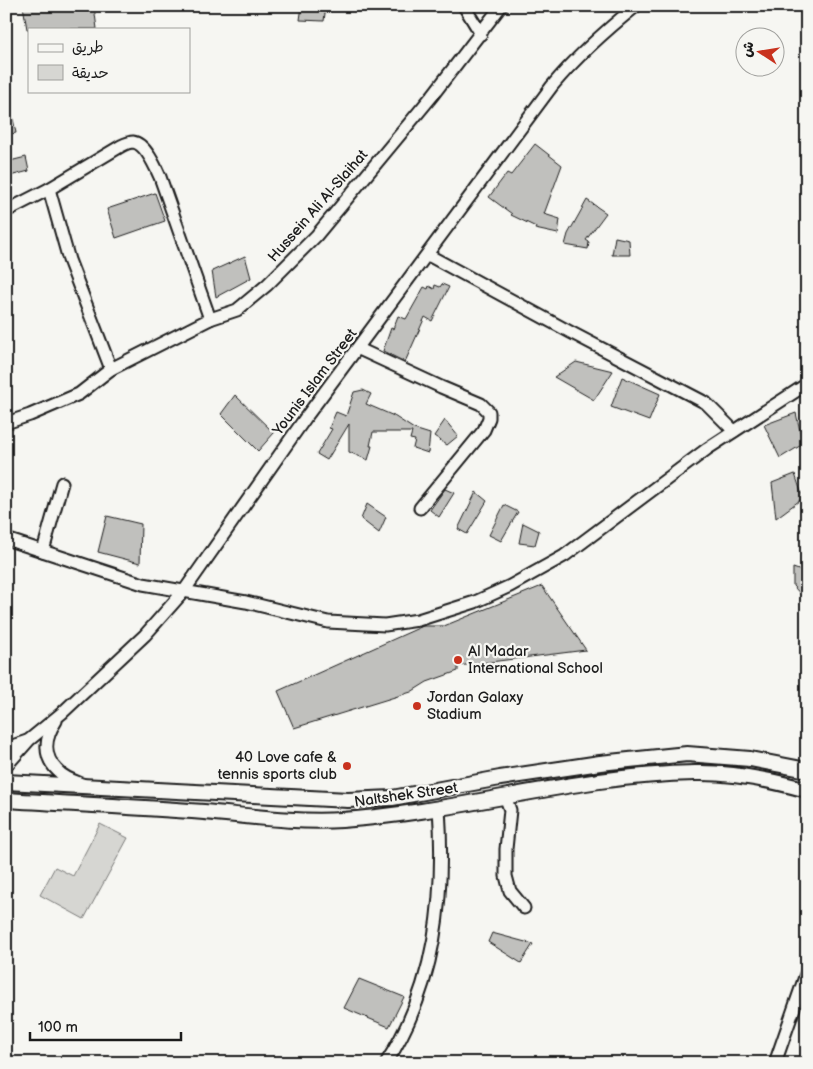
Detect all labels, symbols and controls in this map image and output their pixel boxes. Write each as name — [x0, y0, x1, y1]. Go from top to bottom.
legend — [28, 28, 190, 92]
north arrow — [736, 28, 786, 78]
text: طريق — [72, 38, 104, 57]
text: ش — [738, 40, 758, 59]
text: حديقة — [72, 64, 109, 83]
street label: Hussein Ali Al-Slaihat — [264, 146, 372, 266]
street label: Younis Islam Street — [268, 325, 362, 440]
place label: Al Madar International School — [468, 642, 603, 678]
marker: Al Madar International School — [452, 654, 464, 666]
place label: Jordan Galaxy Stadium — [427, 688, 523, 724]
marker: Jordan Galaxy Stadium — [411, 700, 423, 712]
place label: 40 Love cafe & tennis sports club — [218, 748, 338, 784]
marker: 40 Love cafe & tennis sports club — [341, 760, 353, 772]
street label: Naltshek Street — [353, 778, 459, 812]
scale bar — [30, 1009, 181, 1041]
text: 100 m — [38, 1018, 78, 1037]

